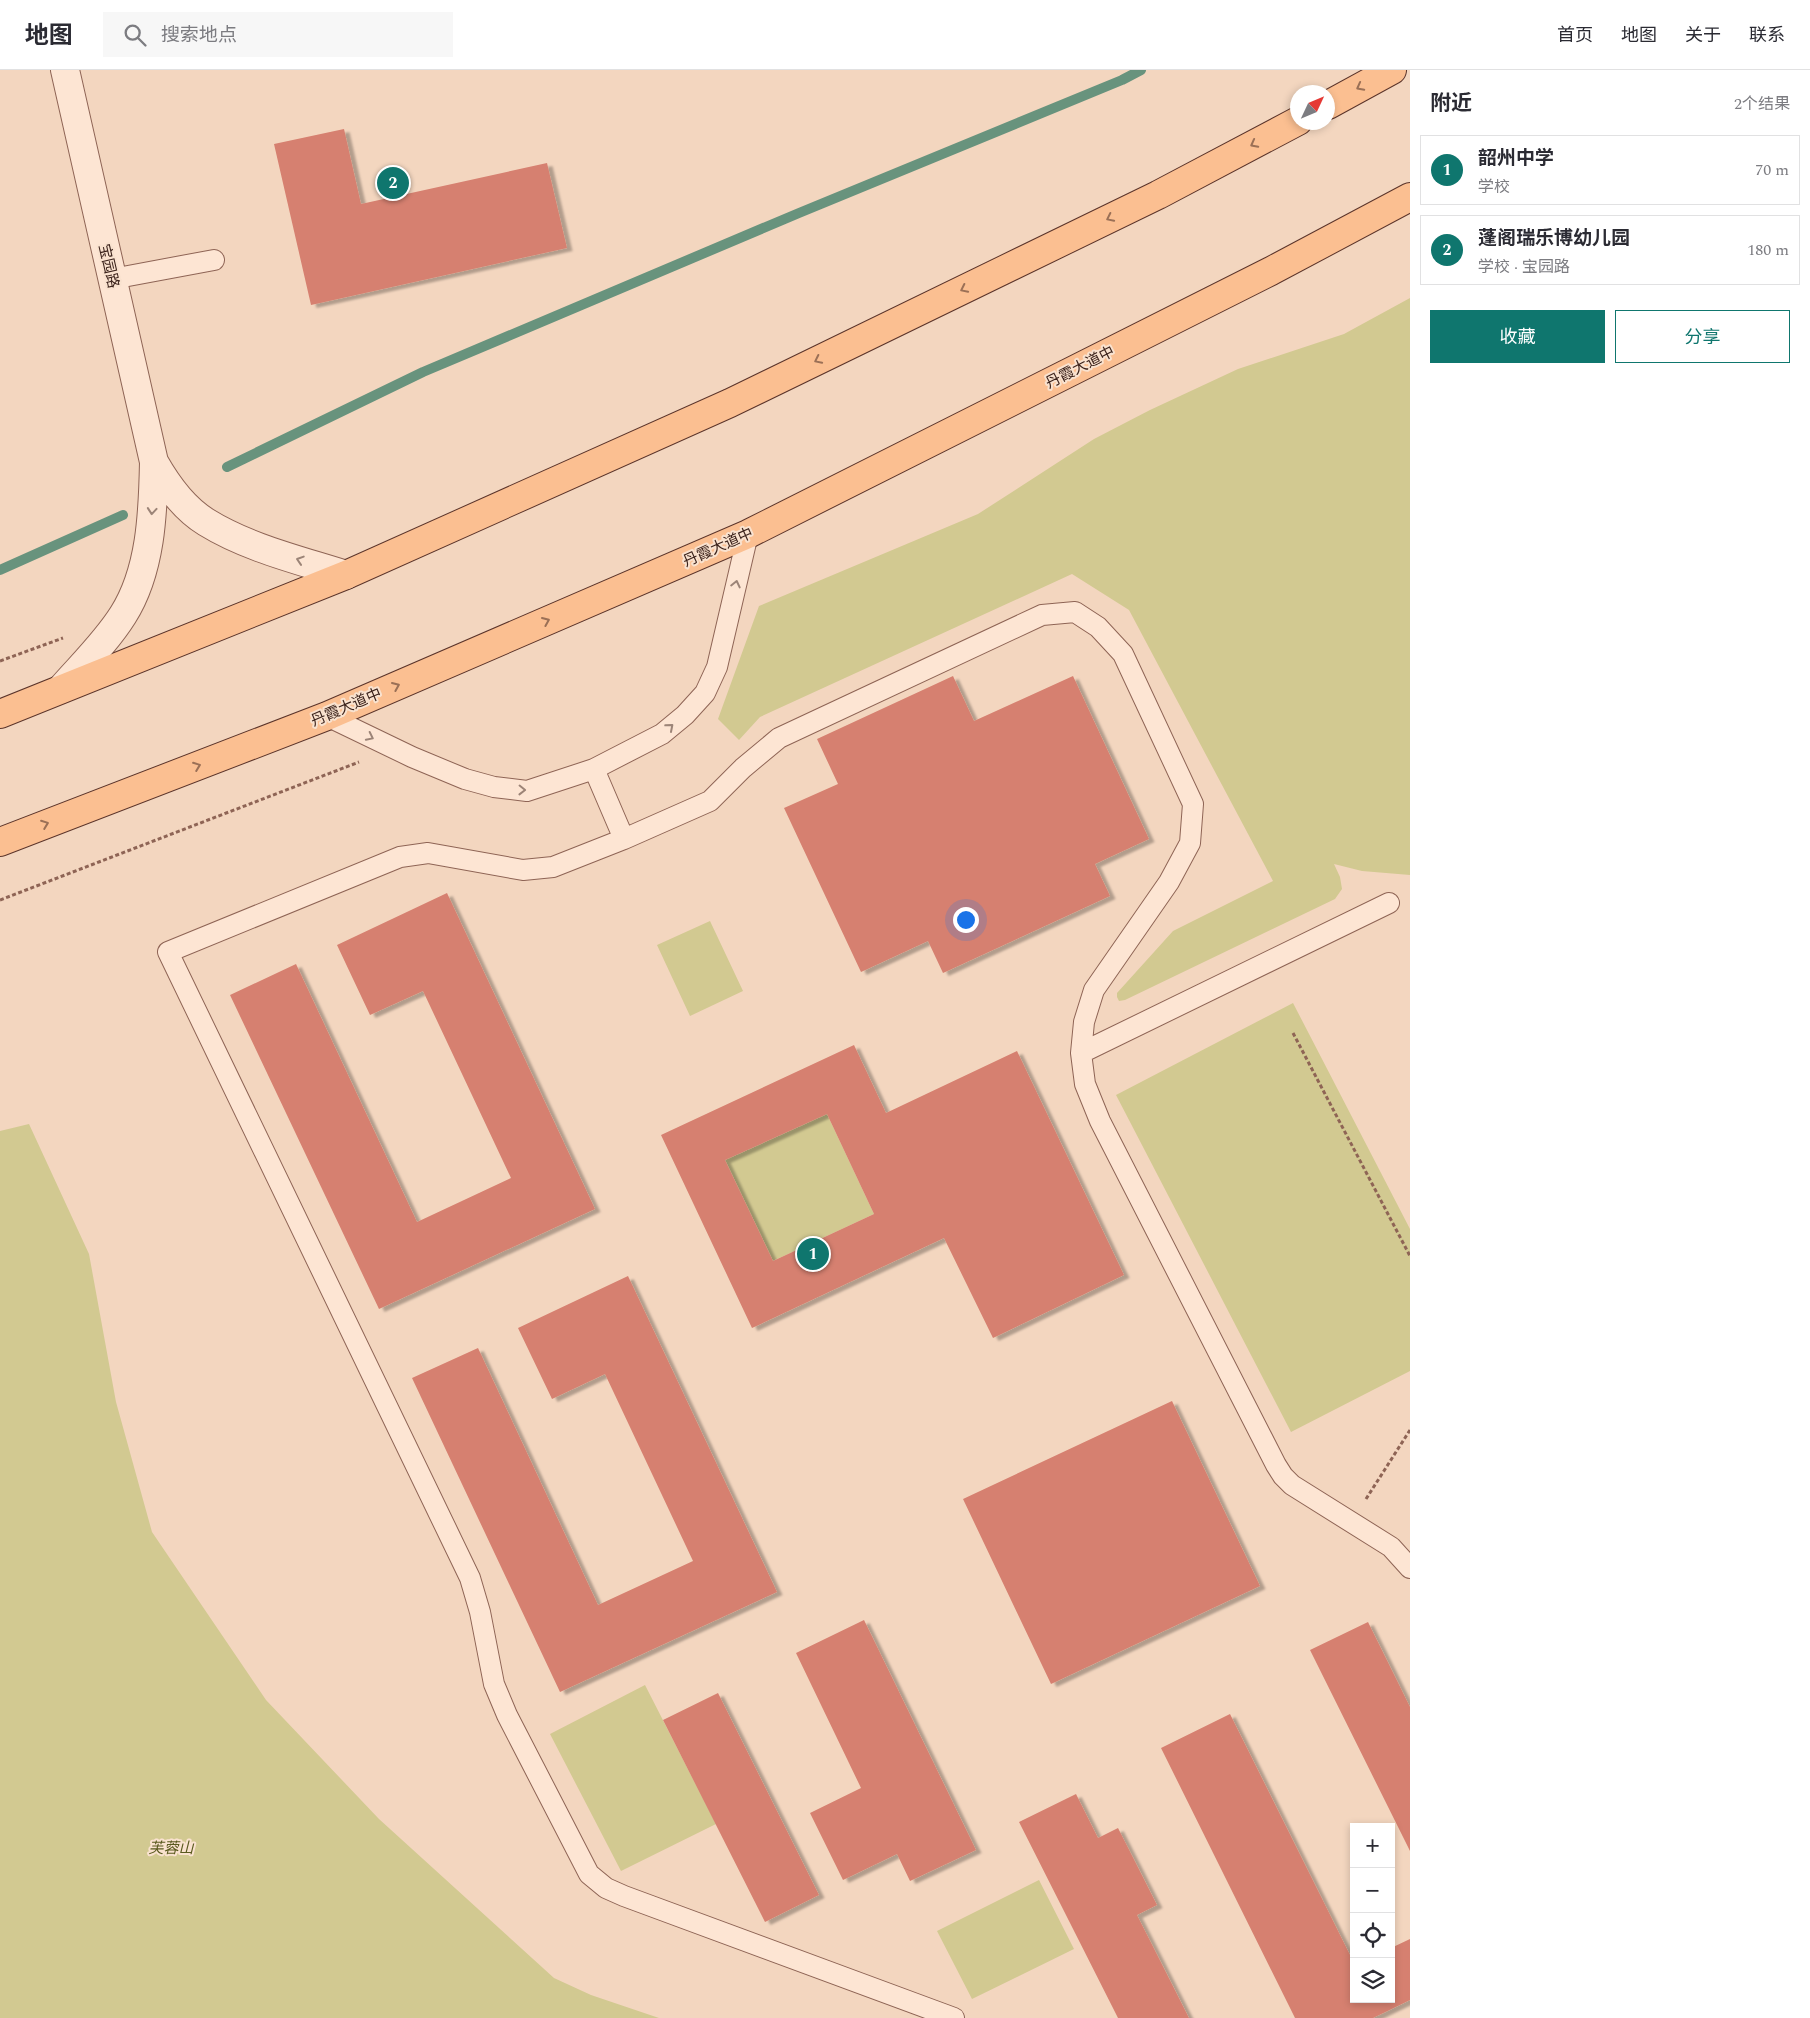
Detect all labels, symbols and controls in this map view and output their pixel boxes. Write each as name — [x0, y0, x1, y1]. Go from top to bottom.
search box — [103, 12, 453, 57]
text: 地图 — [25, 18, 73, 54]
icon: search — [121, 21, 149, 49]
text: 搜索地点 — [161, 21, 237, 50]
text: 首页 — [1557, 22, 1593, 49]
text: 地图 — [1621, 22, 1657, 49]
text: 关于 — [1685, 22, 1721, 49]
text: 联系 — [1749, 22, 1785, 49]
one-way arrow — [1356, 81, 1365, 91]
north arrow — [1290, 85, 1335, 130]
text: 附近 — [1430, 88, 1472, 120]
text: 2个结果 — [1734, 92, 1790, 116]
one-way arrow — [1251, 137, 1260, 147]
text: 韶州中学 — [1478, 144, 1554, 173]
text: 1 — [1443, 158, 1451, 182]
text: 70 m — [1755, 158, 1789, 182]
pin: 2 — [377, 164, 409, 202]
text: 学校 — [1478, 175, 1510, 199]
one-way arrow — [1106, 212, 1115, 222]
text: 蓬阁瑞乐博幼儿园 — [1478, 224, 1630, 253]
text: 2 — [1443, 238, 1451, 262]
text: 180 m — [1747, 238, 1789, 262]
street label: 宝园路 — [92, 242, 125, 291]
text: 学校 · 宝园路 — [1478, 255, 1570, 279]
one-way arrow — [960, 283, 969, 293]
button: 收藏 — [1430, 310, 1605, 363]
button: 分享 — [1615, 310, 1790, 363]
street label: 丹霞大道中 — [1042, 340, 1119, 395]
one-way arrow — [814, 354, 823, 365]
one-way arrow — [146, 507, 157, 515]
street label: 丹霞大道中 — [679, 522, 757, 573]
one-way arrow — [296, 555, 304, 565]
one-way arrow — [730, 580, 741, 589]
one-way arrow — [541, 617, 550, 628]
one-way arrow — [392, 681, 400, 691]
street label: 丹霞大道中 — [307, 682, 385, 733]
one-way arrow — [665, 724, 674, 733]
one-way arrow — [365, 730, 374, 740]
one-way arrow — [192, 762, 201, 772]
one-way arrow — [519, 785, 527, 795]
one-way arrow — [41, 820, 49, 830]
your location — [953, 907, 979, 933]
pin: 1 — [797, 1235, 829, 1273]
map controls — [1350, 1823, 1395, 2003]
button: + — [1350, 1823, 1395, 1868]
park label: 芙蓉山 — [148, 1837, 194, 1860]
button: − — [1350, 1868, 1395, 1913]
button: locate — [1350, 1913, 1395, 1958]
button: layers — [1350, 1958, 1395, 2003]

